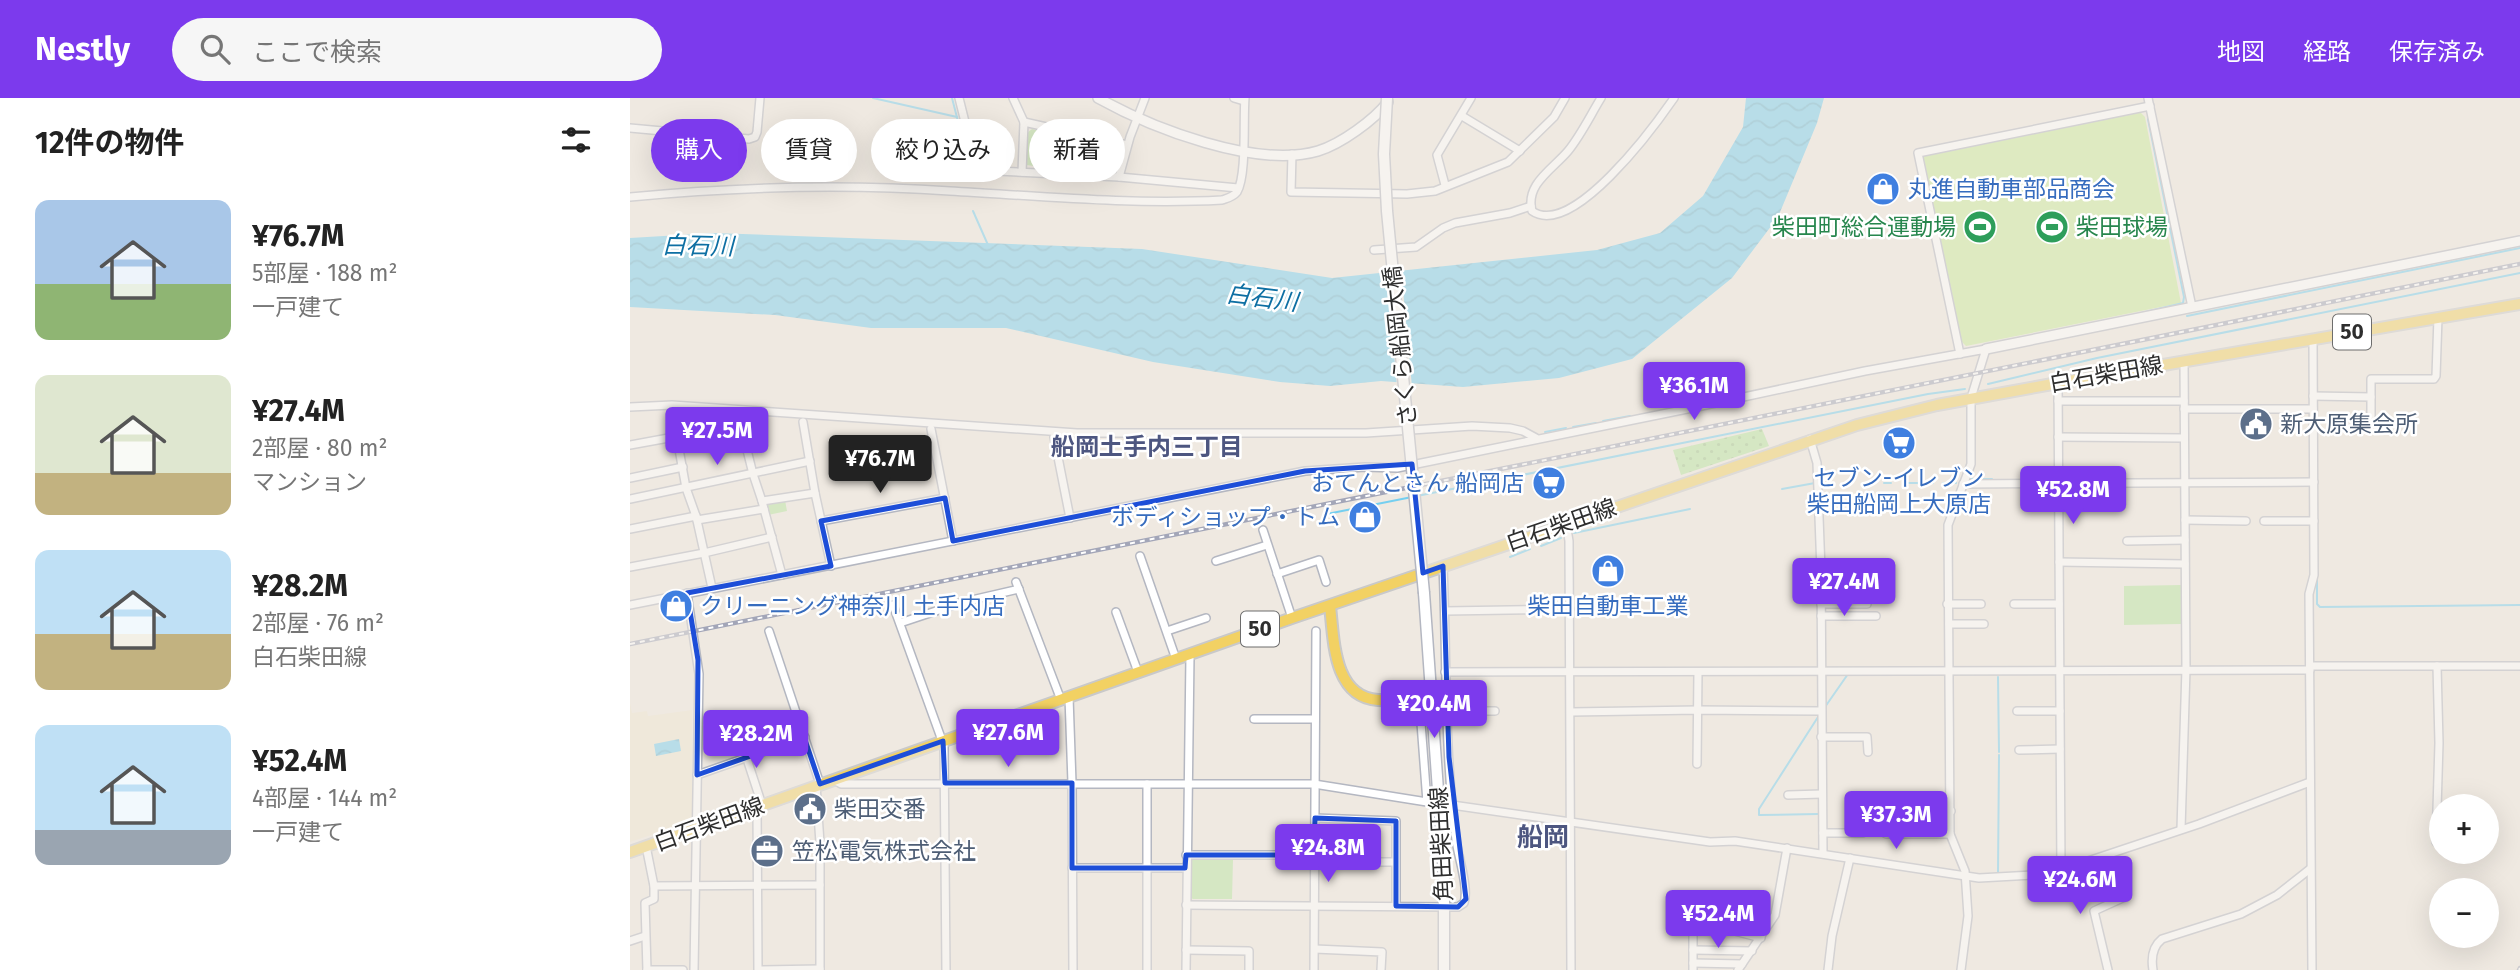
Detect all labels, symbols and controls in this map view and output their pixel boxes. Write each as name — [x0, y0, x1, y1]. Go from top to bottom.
search box — [172, 18, 662, 81]
text: Nestly — [35, 29, 130, 69]
icon: search — [196, 30, 234, 68]
text: ここで検索 — [252, 37, 382, 68]
text: 地図 — [2217, 38, 2265, 66]
text: 経路 — [2303, 38, 2351, 66]
text: 保存済み — [2389, 38, 2485, 66]
chip: 購入 — [651, 119, 747, 182]
chip: 賃貸 — [761, 119, 857, 182]
chip: 絞り込み — [871, 119, 1015, 182]
chip: 新着 — [1029, 119, 1125, 182]
icon: filters — [557, 121, 595, 159]
text: 12件の物件 — [35, 125, 184, 161]
shop icon: 丸進自動車部品商会 — [1864, 170, 1902, 208]
place label: 丸進自動車部品商会 — [1908, 175, 2115, 203]
sports icon: 柴田町総合運動場 — [1961, 208, 1999, 246]
sports icon: 柴田球場 — [2033, 208, 2071, 246]
place label: 柴田町総合運動場 — [1772, 213, 1956, 241]
place label: 柴田球場 — [2076, 213, 2168, 241]
text: ¥76.7M — [252, 218, 344, 254]
icon: home — [91, 228, 175, 312]
water label: 白石川 — [662, 231, 737, 261]
text: 5部屋 · 188 m² — [252, 259, 397, 287]
street label: さくら船岡大橋 — [1378, 264, 1422, 428]
water label: 白石川 — [1225, 280, 1302, 317]
text: 一戸建て — [252, 293, 344, 321]
road number: 50 — [2333, 314, 2371, 350]
street label: 白石柴田線 — [2047, 350, 2165, 398]
pin: ¥36.1M — [1637, 362, 1751, 422]
text: ¥36.1M — [1659, 371, 1729, 399]
text: ¥27.4M — [252, 393, 345, 429]
icon: home — [91, 403, 175, 487]
public building icon: 新大原集会所 — [2237, 405, 2275, 443]
pin: ¥27.5M — [660, 408, 774, 467]
place label: 新大原集会所 — [2280, 410, 2418, 438]
text: ¥27.5M — [681, 416, 753, 444]
supermarket icon: セブン-イレブン 柴田船岡上大原店 — [1880, 424, 1918, 462]
district label: 船岡土手内三丁目 — [1051, 433, 1243, 461]
text: 2部屋 · 80 m² — [252, 434, 388, 462]
pin: ¥76.7M — [823, 436, 937, 495]
text: ¥76.7M — [845, 444, 915, 472]
supermarket icon: おてんとさん 船岡店 — [1530, 464, 1568, 502]
place label: セブン-イレブン 柴田船岡上大原店 — [1807, 464, 1991, 518]
pin: ¥52.8M — [2016, 466, 2130, 526]
text: マンション — [252, 468, 367, 496]
place label: おてんとさん 船岡店 — [1311, 469, 1524, 497]
text: ¥52.8M — [2036, 475, 2110, 503]
street label: 白石柴田線 — [1502, 493, 1620, 557]
shop icon: ボディショップ・トム — [1346, 498, 1384, 536]
place label: ボディショップ・トム — [1112, 503, 1340, 531]
shop icon: 柴田自動車工業 — [1589, 552, 1627, 590]
pin: ¥27.4M — [1787, 559, 1901, 618]
text: ¥27.4M — [1808, 567, 1880, 595]
text: ¥28.2M — [252, 568, 348, 604]
icon: home — [91, 578, 175, 662]
shop icon: クリーニング神奈川 土手内店 — [657, 587, 695, 625]
place label: クリーニング神奈川 土手内店 — [700, 592, 1005, 620]
place label: 柴田自動車工業 — [1528, 592, 1689, 620]
text: 2部屋 · 76 m² — [252, 609, 384, 637]
road number: 50 — [1241, 612, 1279, 646]
text: 白石柴田線 — [252, 643, 367, 671]
pin: ¥20.4M — [1377, 680, 1491, 740]
text: ¥20.4M — [1397, 689, 1471, 717]
pin: ¥28.2M — [699, 710, 813, 770]
pin: ¥27.6M — [951, 710, 1065, 769]
text: ¥27.6M — [972, 718, 1044, 746]
text: ¥28.2M — [719, 719, 793, 747]
text: ¥52.4M — [252, 743, 347, 779]
icon: home — [91, 753, 175, 837]
text: 4部屋 · 144 m² — [252, 784, 397, 812]
street label: 角田柴田線 — [1424, 786, 1458, 902]
public building icon: 柴田交番 — [791, 790, 829, 828]
street label: 白石柴田線 — [650, 791, 768, 857]
pin: ¥37.3M — [1839, 792, 1953, 851]
map controls — [2429, 794, 2499, 948]
button: + — [2429, 794, 2499, 864]
place label: 柴田交番 — [834, 795, 926, 823]
text: ¥37.3M — [1860, 800, 1932, 828]
text: 一戸建て — [252, 818, 344, 846]
district label: 船岡 — [1517, 822, 1569, 853]
pin: ¥24.8M — [1271, 824, 1385, 884]
office icon: 笠松電気株式会社 — [748, 832, 786, 870]
text: ¥24.8M — [1291, 833, 1365, 861]
place label: 笠松電気株式会社 — [792, 837, 976, 865]
pin: ¥24.6M — [2023, 856, 2137, 916]
text: ¥24.6M — [2043, 865, 2117, 893]
button: − — [2429, 878, 2499, 948]
pin: ¥52.4M — [1661, 890, 1775, 950]
text: ¥52.4M — [1682, 899, 1754, 927]

